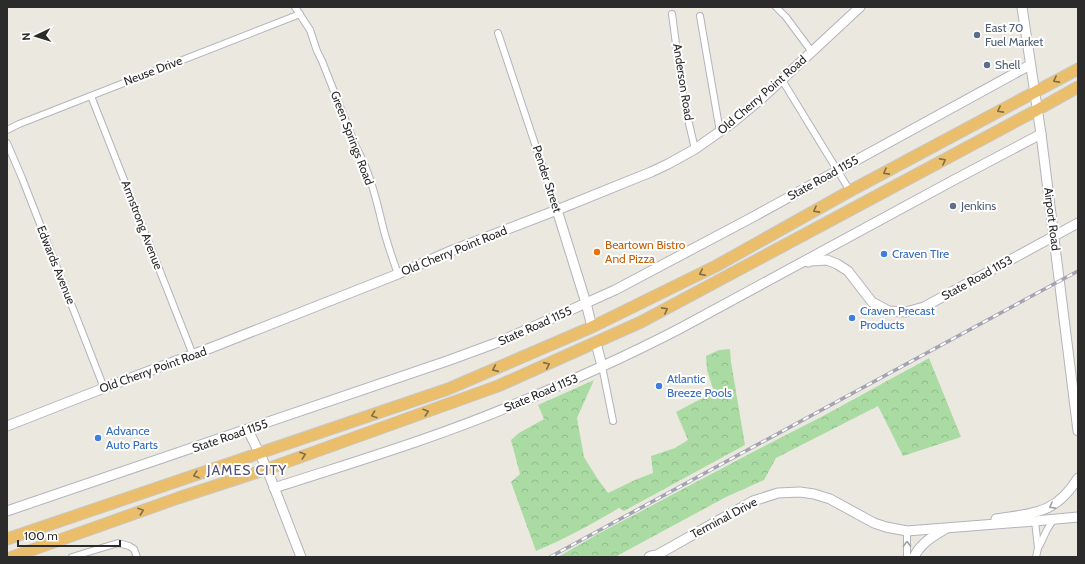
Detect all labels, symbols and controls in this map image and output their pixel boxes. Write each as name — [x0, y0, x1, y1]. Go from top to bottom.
north arrow — [16, 16, 56, 56]
place label: East 70 Fuel Market — [985, 20, 1043, 49]
marker: East 70 Fuel Market — [972, 30, 982, 40]
text: N — [19, 32, 33, 41]
street label: Anderson Road — [670, 42, 697, 121]
street label: Old Cherry Point Road — [714, 52, 809, 137]
street label: Neuse Drive — [121, 53, 184, 89]
place label: Shell — [995, 57, 1020, 72]
marker: Shell — [982, 60, 992, 70]
one-way arrow — [1053, 75, 1060, 83]
street label: Green Springs Road — [328, 89, 377, 187]
one-way arrow — [997, 105, 1004, 113]
street label: Pender Street — [530, 143, 565, 214]
street label: State Road 1155 — [785, 152, 861, 203]
one-way arrow — [939, 158, 946, 166]
one-way arrow — [883, 167, 890, 174]
street label: Armstrong Avenue — [119, 178, 166, 272]
street label: Airport Road — [1041, 186, 1064, 251]
place label: Jenkins — [960, 198, 996, 213]
marker: Jenkins — [948, 201, 958, 211]
one-way arrow — [813, 206, 820, 213]
street label: Old Cherry Point Road — [399, 222, 509, 279]
street label: Edwards Avenue — [34, 223, 79, 306]
place label: Beartown Bistro And Pizza — [605, 237, 686, 266]
place label: Craven TIre — [892, 246, 949, 261]
marker: Beartown Bistro And Pizza — [592, 247, 602, 257]
marker: Craven TIre — [879, 249, 889, 259]
street label: State Road 1153 — [939, 252, 1015, 303]
one-way arrow — [699, 268, 706, 276]
street label: State Road 1155 — [496, 303, 574, 348]
place label: Craven Precast Products — [860, 303, 935, 332]
one-way arrow — [660, 307, 668, 315]
marker: Craven Precast Products — [847, 313, 857, 323]
street label: Old Cherry Point Road — [97, 343, 208, 396]
one-way arrow — [542, 362, 550, 370]
one-way arrow — [492, 364, 500, 372]
street label: State Road 1153 — [502, 370, 580, 415]
place label: Atlantic Breeze Pools — [667, 371, 732, 400]
marker: Atlantic Breeze Pools — [654, 381, 664, 391]
one-way arrow — [422, 408, 429, 416]
one-way arrow — [370, 410, 377, 418]
street label: State Road 1155 — [190, 416, 270, 455]
place label: Advance Auto Parts — [106, 423, 158, 452]
marker: Advance Auto Parts — [93, 433, 103, 443]
one-way arrow — [300, 451, 307, 460]
district label: JAMES CITY — [206, 461, 287, 479]
one-way arrow — [193, 470, 200, 479]
street label: Terminal Drive — [688, 494, 760, 541]
one-way arrow — [1049, 501, 1056, 508]
one-way arrow — [138, 508, 145, 516]
scale bar — [18, 522, 120, 548]
text: 100 m — [24, 528, 58, 543]
one-way arrow — [903, 541, 911, 547]

